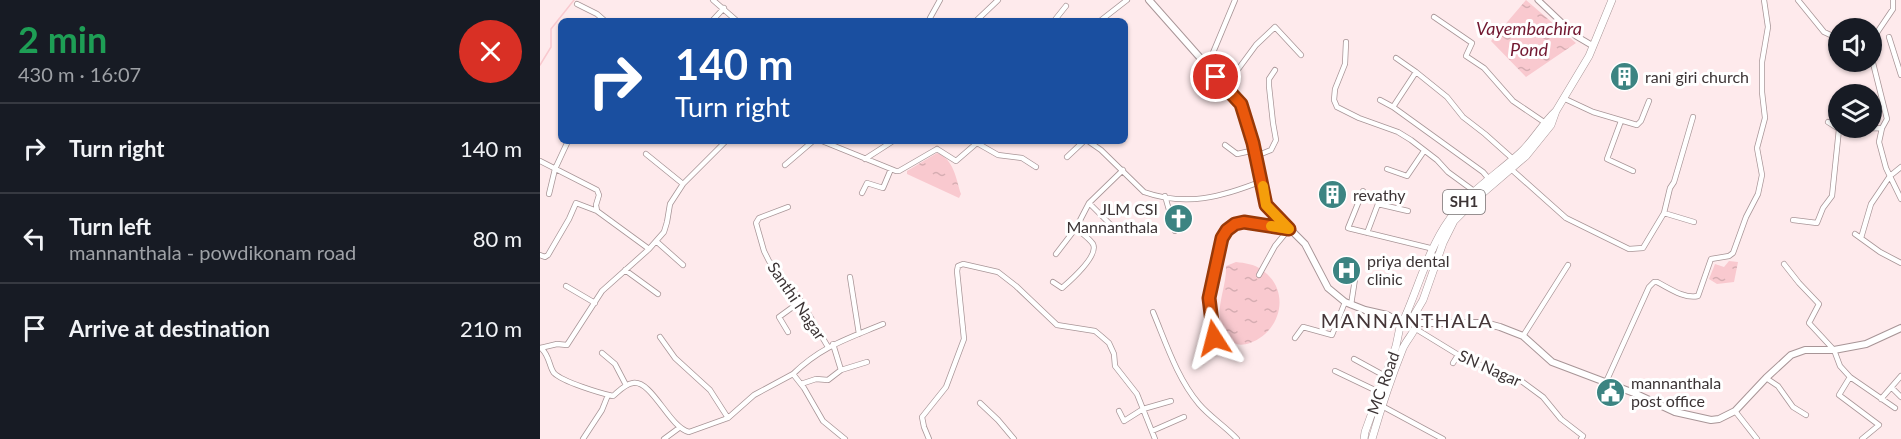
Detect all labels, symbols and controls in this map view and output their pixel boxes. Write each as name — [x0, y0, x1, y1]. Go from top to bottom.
text: 2 min — [18, 17, 107, 61]
water label: Vayembachira Pond — [1476, 17, 1582, 60]
map controls — [1828, 18, 1882, 138]
button: sound — [1828, 18, 1882, 72]
button: close — [459, 20, 522, 83]
text: 140 m — [675, 39, 793, 89]
icon: right — [576, 42, 654, 120]
pin — [1190, 51, 1241, 102]
icon: arrive — [1199, 60, 1232, 93]
building icon: rani giri church — [1608, 61, 1640, 93]
text: 430 m · 16:07 — [18, 62, 141, 86]
place label: rani giri church — [1645, 67, 1749, 86]
button: layers — [1828, 84, 1882, 138]
text: Turn right — [675, 90, 790, 123]
icon: right — [18, 132, 51, 165]
text: Turn right — [69, 135, 164, 162]
text: 140 m — [460, 135, 522, 162]
building icon: revathy — [1316, 179, 1348, 211]
place label: revathy — [1353, 185, 1406, 204]
road number: SH1 — [1443, 190, 1485, 214]
place label: JLM CSI Mannanthala — [1066, 199, 1158, 236]
church icon: JLM CSI Mannanthala — [1163, 202, 1195, 234]
text: Turn left — [69, 213, 151, 240]
icon: left — [18, 222, 51, 255]
text: 80 m — [473, 225, 522, 252]
text: mannanthala - powdikonam road — [69, 240, 356, 264]
place label: priya dental clinic — [1367, 251, 1449, 288]
hospital icon: priya dental clinic — [1330, 254, 1362, 286]
street label: Santhi Nagar — [764, 258, 831, 343]
position arrow — [1182, 306, 1246, 370]
district label: MANNANTHALA — [1321, 308, 1493, 332]
icon: arrive — [18, 312, 51, 345]
text: Arrive at destination — [69, 315, 270, 342]
text: 210 m — [460, 315, 522, 342]
street label: SN Nagar — [1456, 345, 1525, 390]
street label: MC Road — [1362, 349, 1403, 417]
place label: mannanthala post office — [1631, 373, 1721, 410]
public building icon: mannanthala post office — [1594, 376, 1626, 408]

